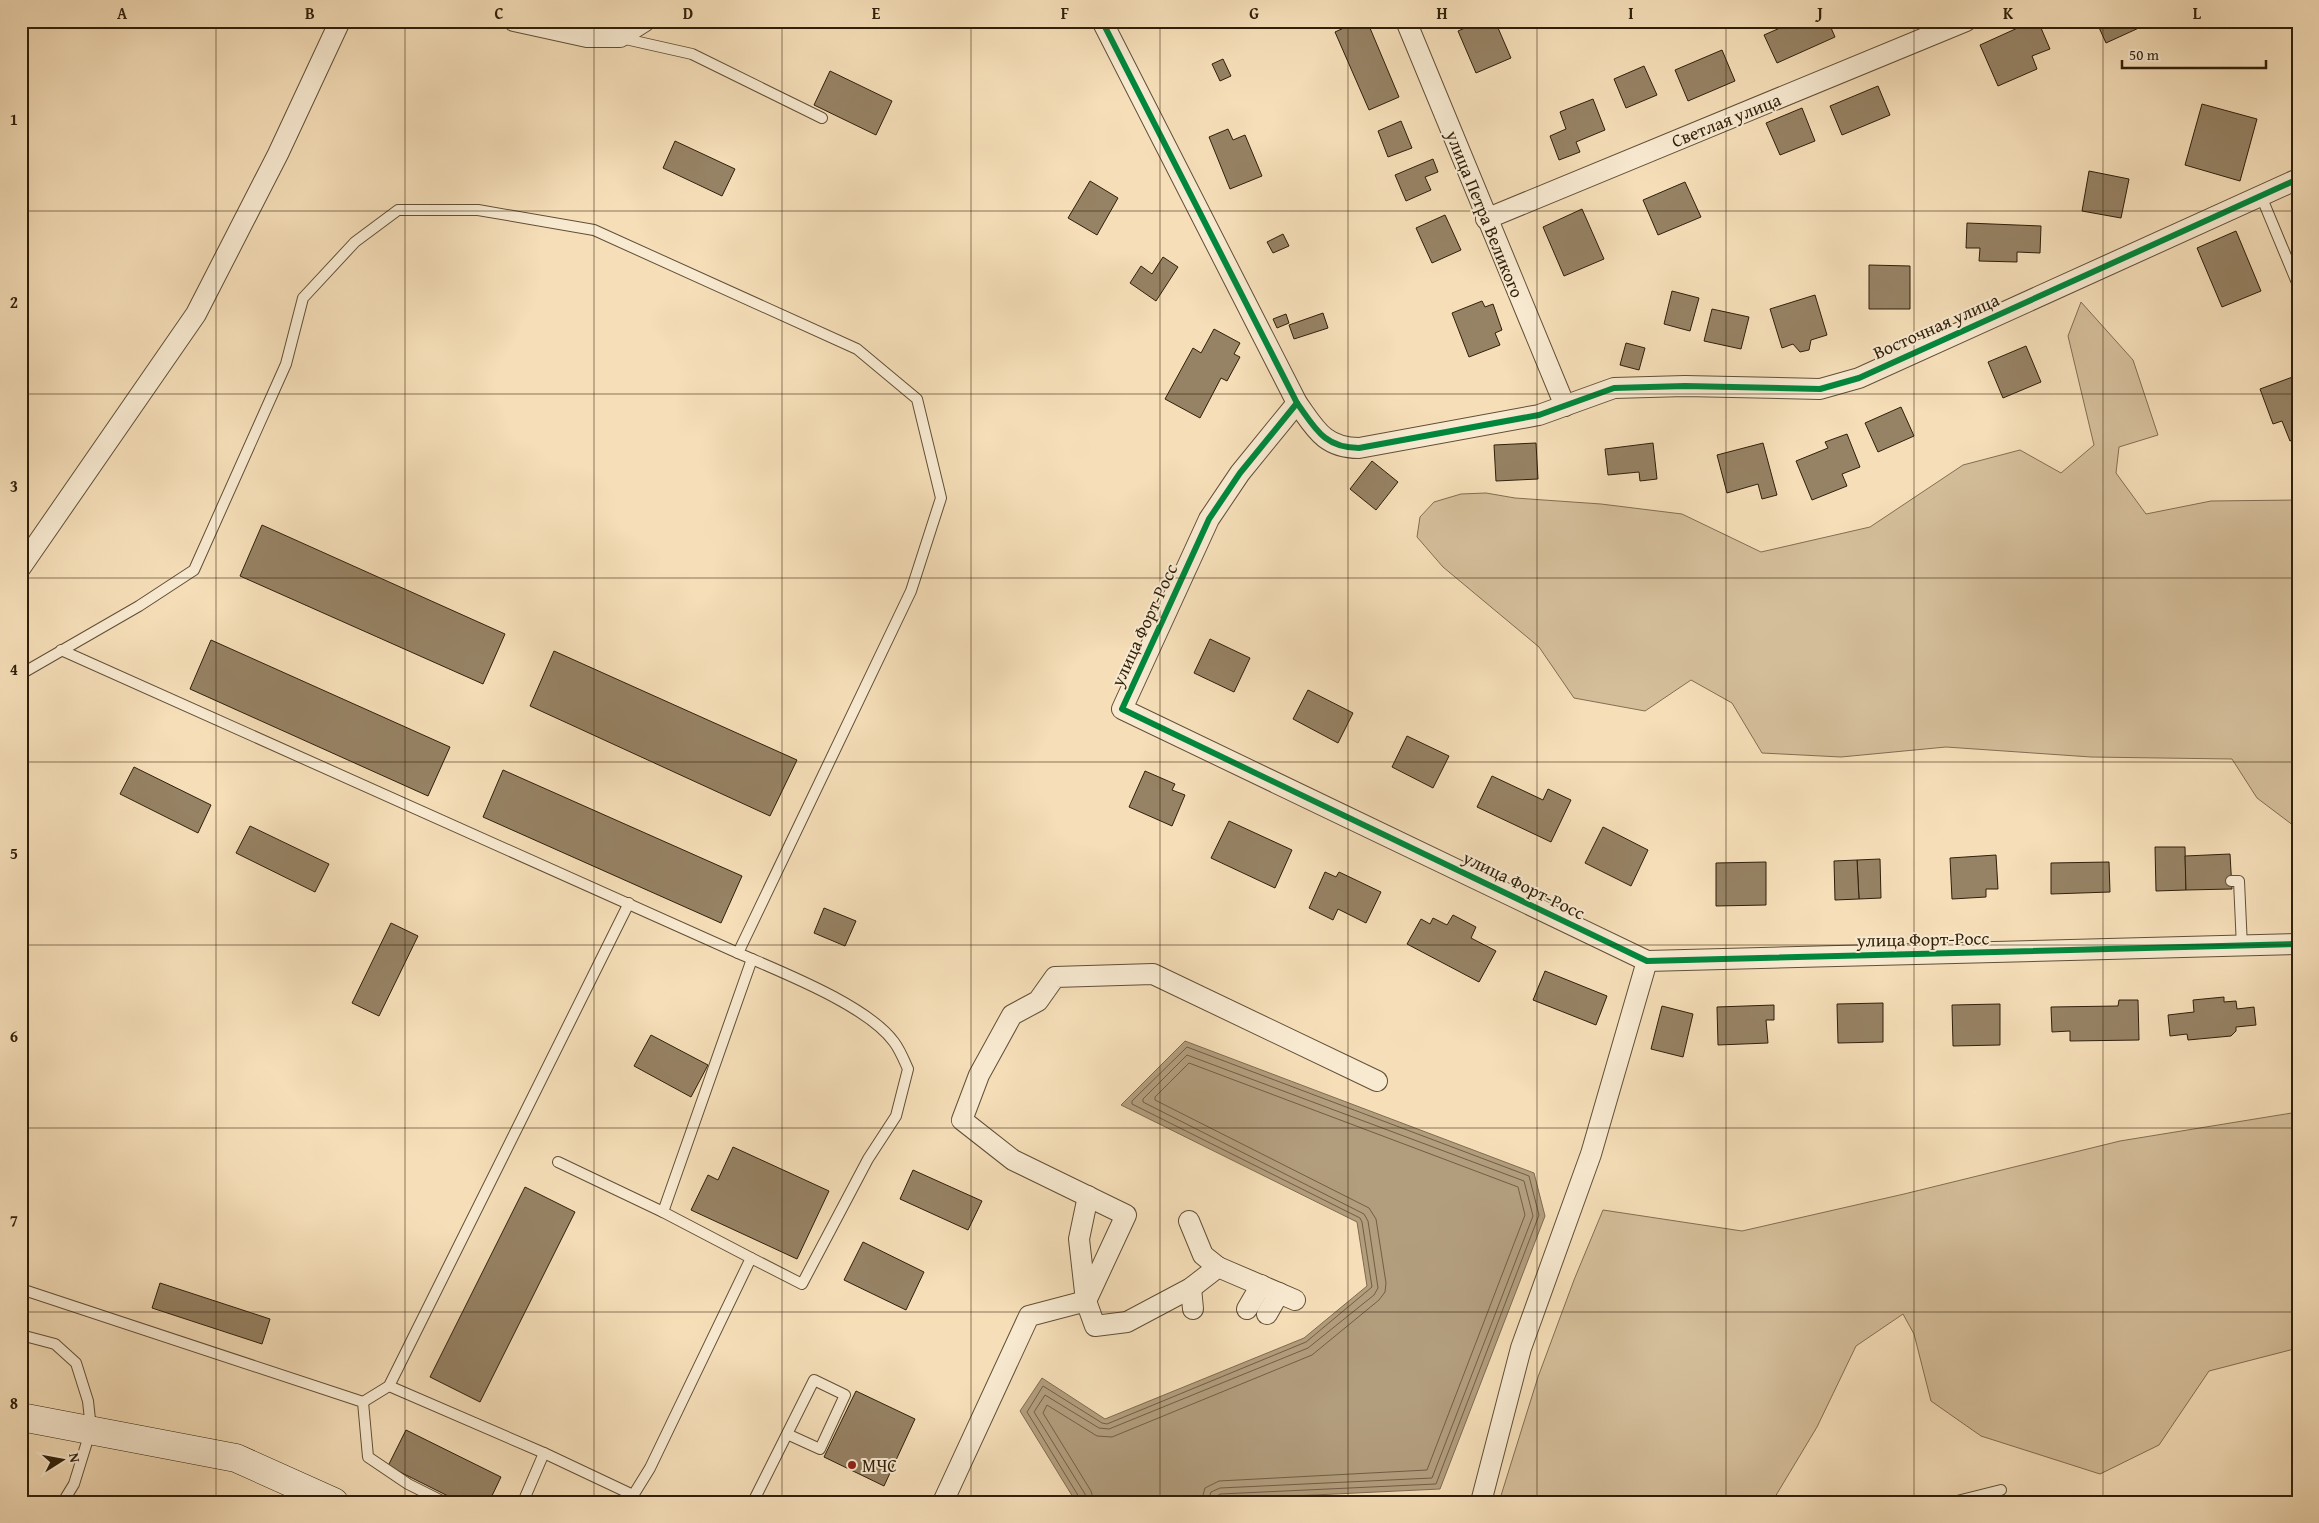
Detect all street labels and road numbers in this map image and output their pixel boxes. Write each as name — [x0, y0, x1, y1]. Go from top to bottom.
street label: Светлая улица — [1667, 86, 1785, 154]
street label: улица Петра Великого — [1439, 125, 1531, 302]
street label: Восточная улица — [1869, 286, 2004, 366]
street label: улица Форт-Росс — [1103, 559, 1184, 692]
street label: улица Форт-Росс — [1457, 843, 1590, 926]
street label: улица Форт-Росс — [1855, 924, 1990, 954]

